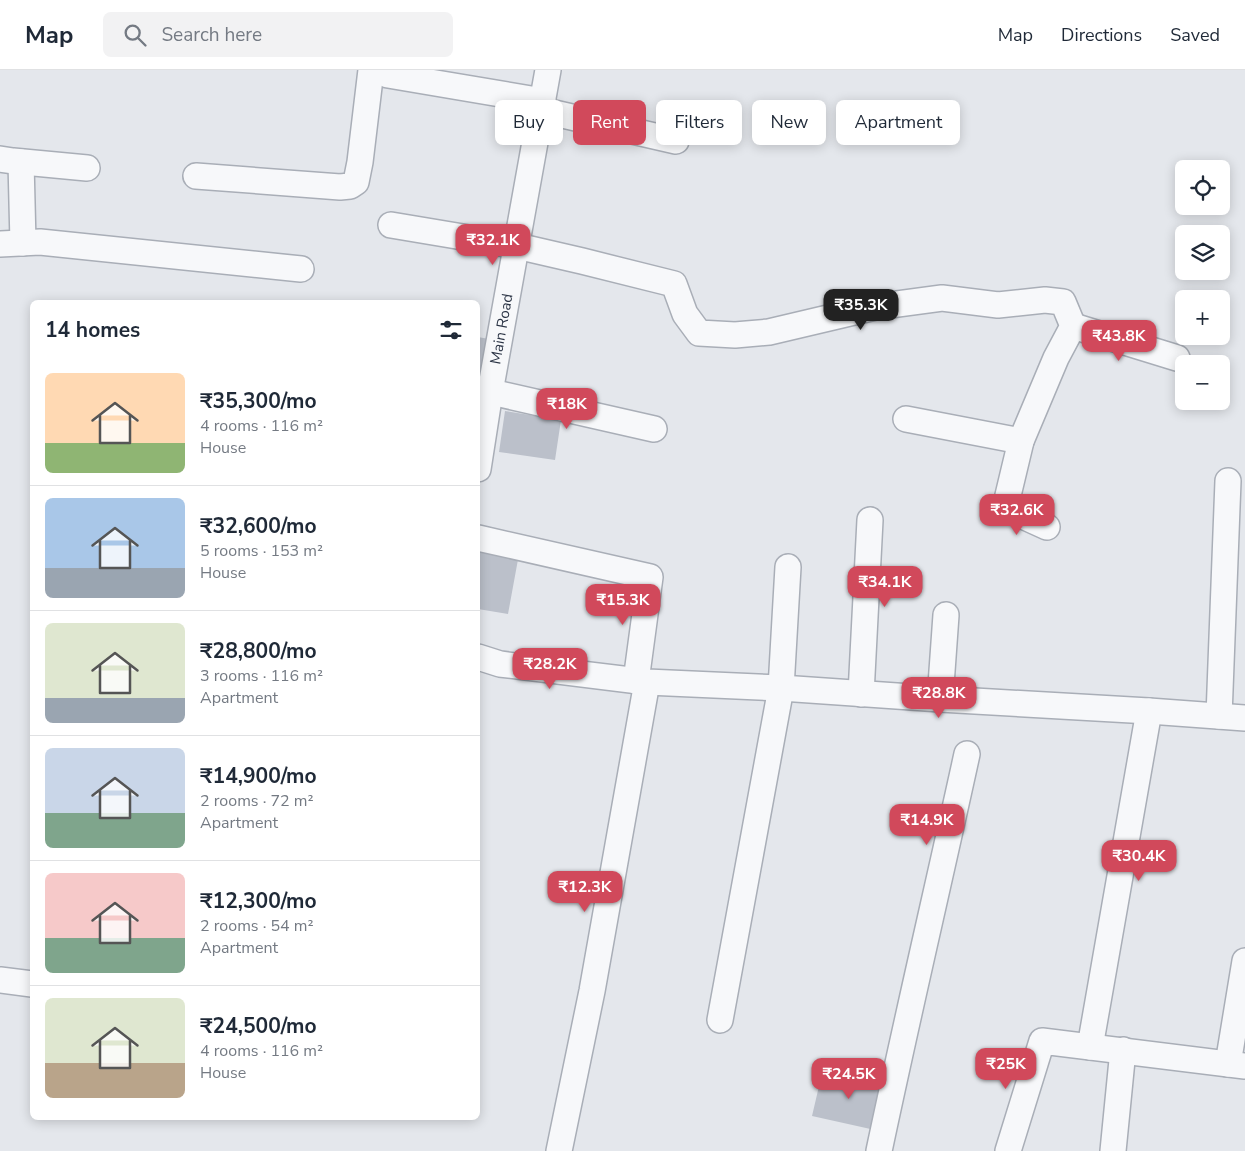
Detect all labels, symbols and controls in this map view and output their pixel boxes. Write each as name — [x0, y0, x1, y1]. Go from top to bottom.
search box — [103, 12, 453, 57]
text: Map — [25, 19, 73, 51]
icon: search — [121, 21, 149, 49]
text: Search here — [161, 22, 262, 48]
text: Map — [998, 23, 1033, 47]
text: Directions — [1061, 23, 1142, 47]
text: Saved — [1170, 23, 1220, 47]
chip: Buy — [495, 100, 563, 145]
chip: Rent — [573, 100, 646, 145]
chip: Filters — [656, 100, 742, 145]
chip: New — [752, 100, 826, 145]
chip: Apartment — [836, 100, 960, 145]
map controls — [1175, 160, 1230, 410]
button: locate — [1175, 160, 1230, 215]
pin: ₹32.1K — [452, 224, 534, 266]
button: layers — [1175, 225, 1230, 280]
text: ₹32.1K — [467, 229, 520, 251]
pin: ₹35.3K — [820, 288, 902, 331]
button: + — [1175, 290, 1230, 345]
street label: Main Road — [485, 292, 518, 366]
text: ₹35.3K — [835, 294, 888, 316]
text: 14 homes — [45, 316, 140, 344]
icon: filters — [437, 316, 465, 344]
pin: ₹43.8K — [1078, 320, 1160, 362]
text: ₹43.8K — [1093, 325, 1146, 347]
button: − — [1175, 355, 1230, 410]
text: ₹35,300/mo — [200, 387, 317, 415]
pin: ₹18K — [537, 388, 597, 430]
icon: home — [85, 393, 145, 453]
text: ₹18K — [547, 393, 587, 415]
text: 4 rooms · 116 m² — [200, 415, 323, 437]
text: House — [200, 437, 246, 459]
pin: ₹32.6K — [976, 494, 1058, 536]
text: ₹32.6K — [991, 499, 1044, 521]
text: ₹32,600/mo — [200, 512, 317, 540]
icon: home — [85, 518, 145, 578]
text: 5 rooms · 153 m² — [200, 540, 323, 562]
text: House — [200, 562, 246, 584]
pin: ₹34.1K — [844, 566, 926, 608]
text: ₹34.1K — [859, 571, 912, 593]
pin: ₹15.3K — [582, 584, 664, 626]
text: ₹15.3K — [597, 589, 650, 611]
text: ₹28,800/mo — [200, 637, 317, 665]
icon: home — [85, 643, 145, 703]
pin: ₹28.2K — [509, 648, 591, 690]
text: ₹28.2K — [524, 653, 577, 675]
text: 3 rooms · 116 m² — [200, 665, 323, 687]
pin: ₹28.8K — [898, 676, 980, 719]
text: ₹28.8K — [913, 682, 966, 704]
text: Apartment — [200, 687, 278, 709]
text: ₹14,900/mo — [200, 762, 317, 790]
icon: home — [85, 768, 145, 828]
text: 2 rooms · 72 m² — [200, 790, 313, 812]
pin: ₹14.9K — [886, 804, 968, 846]
text: ₹14.9K — [901, 809, 954, 831]
text: Apartment — [200, 812, 278, 834]
pin: ₹30.4K — [1098, 840, 1180, 882]
text: ₹30.4K — [1113, 845, 1166, 867]
pin: ₹12.3K — [544, 870, 626, 913]
text: ₹12.3K — [559, 876, 612, 898]
text: ₹12,300/mo — [200, 887, 317, 915]
icon: home — [85, 893, 145, 953]
text: 2 rooms · 54 m² — [200, 915, 313, 937]
text: Apartment — [200, 937, 278, 959]
text: ₹24,500/mo — [200, 1012, 317, 1040]
icon: home — [85, 1018, 145, 1078]
text: 4 rooms · 116 m² — [200, 1040, 323, 1062]
pin: ₹25K — [976, 1048, 1036, 1090]
text: ₹25K — [986, 1053, 1026, 1075]
pin: ₹24.5K — [808, 1058, 890, 1100]
text: House — [200, 1062, 246, 1084]
text: ₹24.5K — [823, 1063, 876, 1085]

